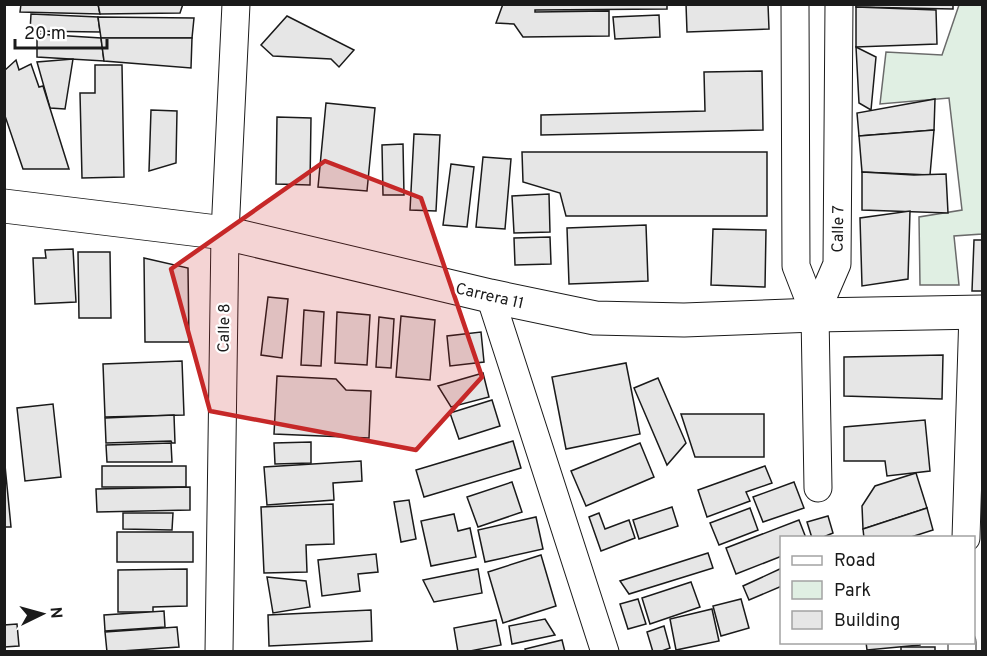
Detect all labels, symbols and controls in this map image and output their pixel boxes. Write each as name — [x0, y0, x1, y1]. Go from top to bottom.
scale bar — [15, 12, 106, 50]
text: 20 m — [24, 23, 66, 46]
street label: Calle 7 — [829, 205, 849, 253]
street label: Carrera 11 — [453, 279, 526, 315]
street label: Calle 8 — [215, 303, 235, 353]
legend — [780, 536, 975, 644]
text: Road — [834, 550, 876, 573]
text: Park — [834, 580, 871, 603]
north arrow — [12, 584, 72, 644]
text: N — [44, 606, 65, 619]
text: Building — [834, 610, 900, 633]

